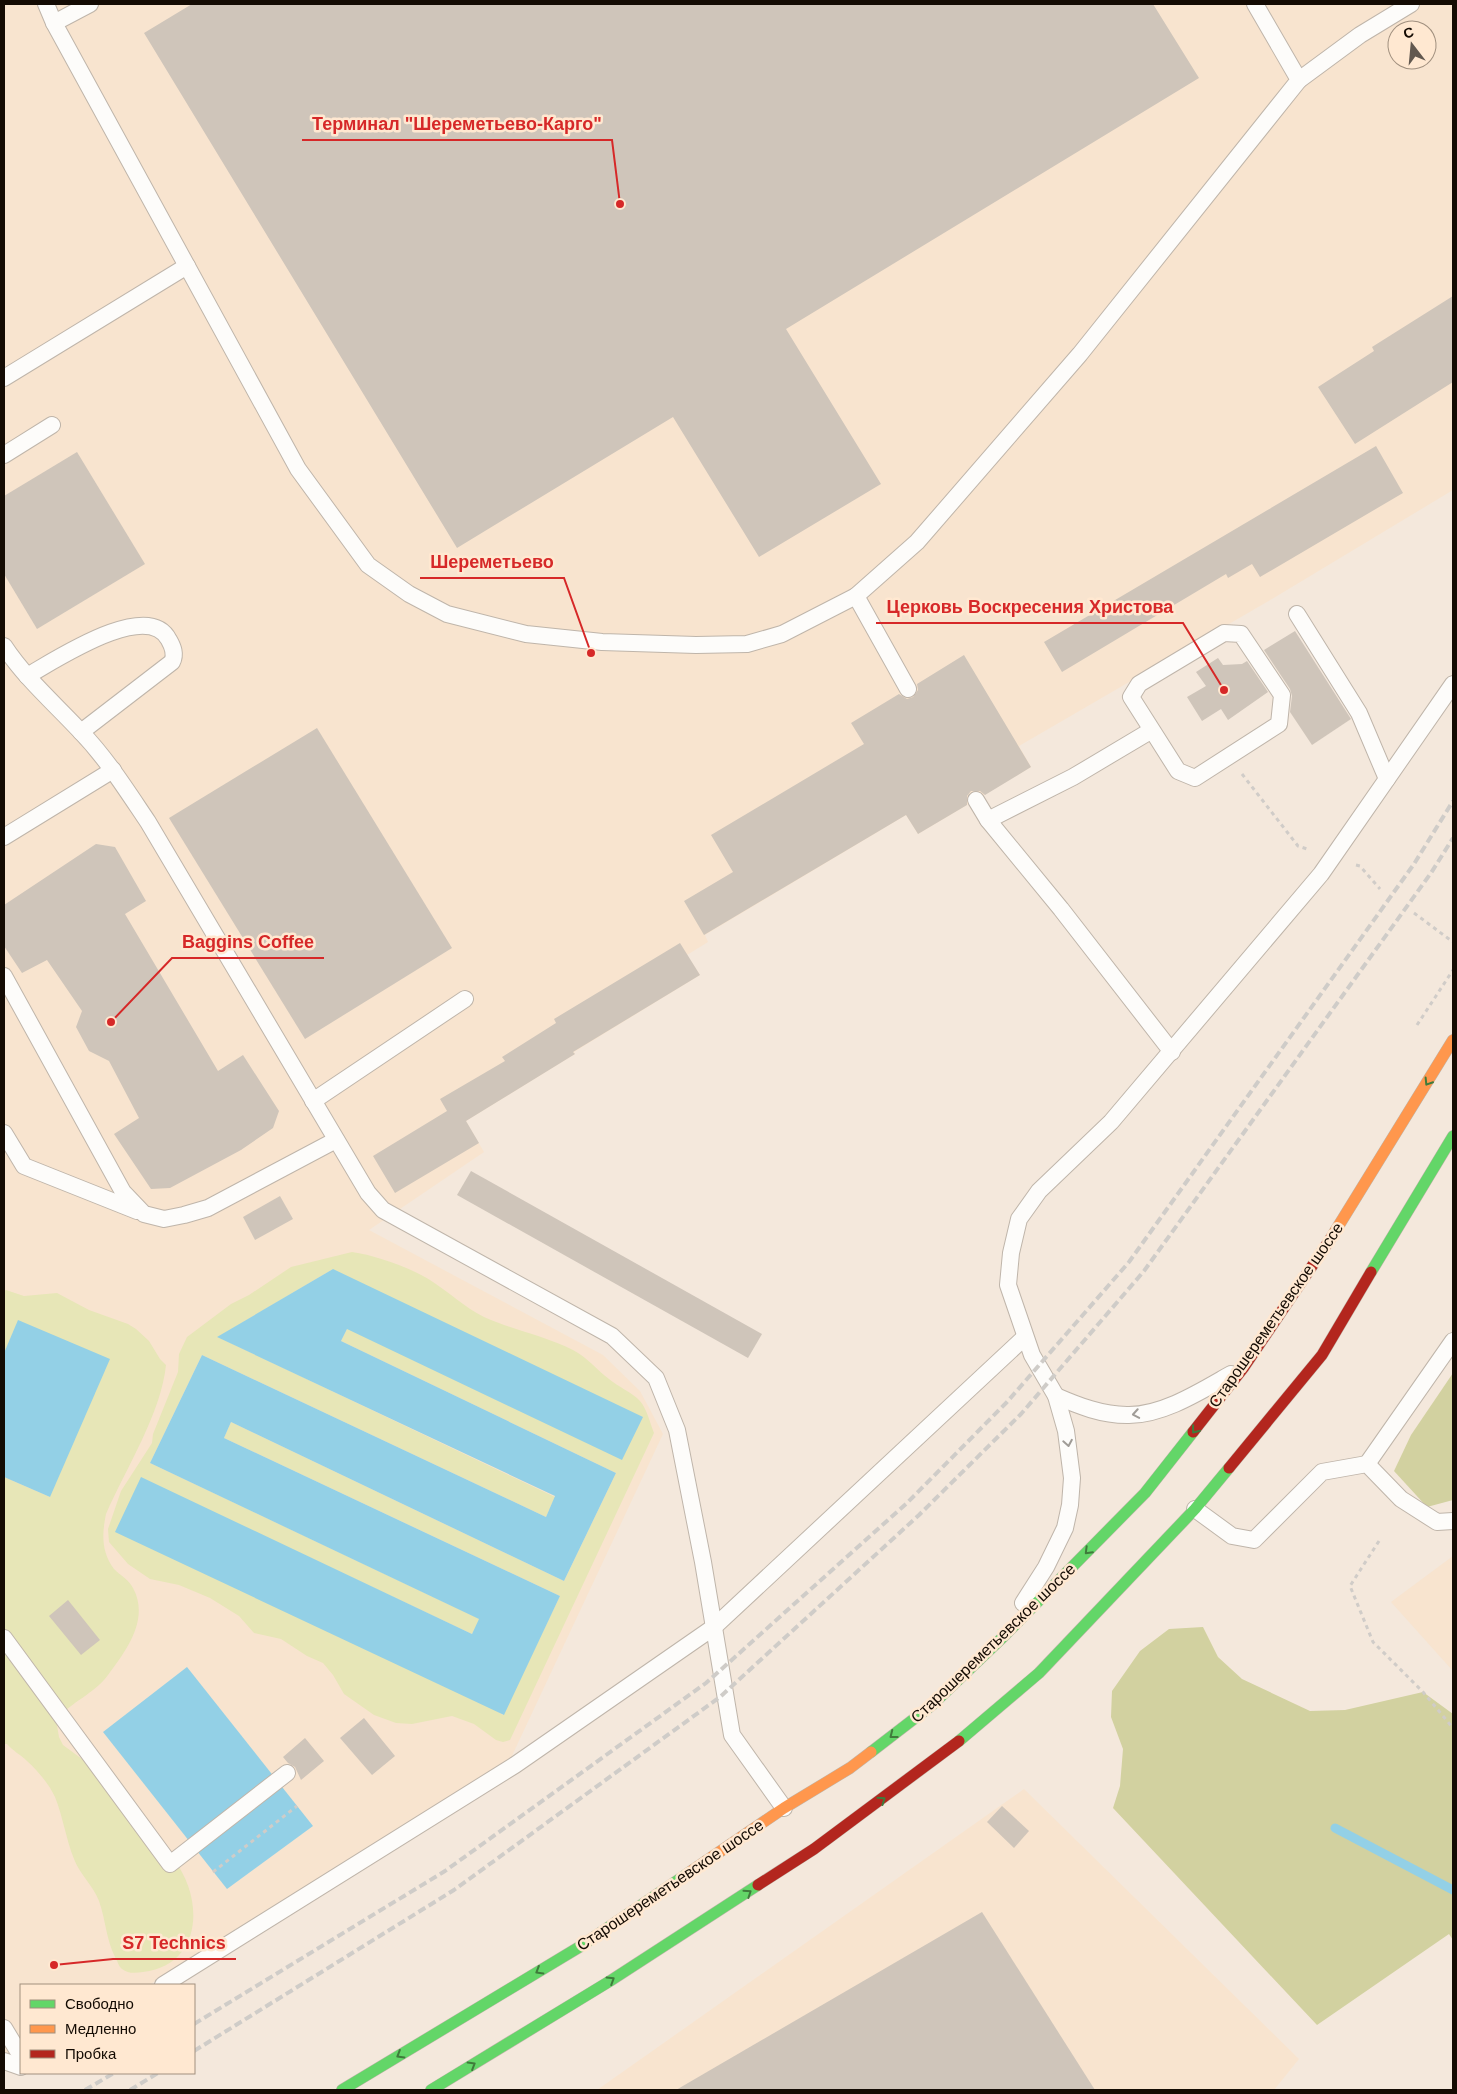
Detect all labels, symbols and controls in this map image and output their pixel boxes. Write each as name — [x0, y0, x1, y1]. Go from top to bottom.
north arrow — [1387, 20, 1437, 70]
text: С — [1401, 23, 1415, 42]
callout: Терминал "Шереметьево-Карго" — [302, 107, 612, 140]
text: Терминал "Шереметьево-Карго" — [312, 114, 602, 134]
callout: Шереметьево — [420, 545, 564, 578]
text: Шереметьево — [430, 552, 554, 572]
callout: Церковь Воскресения Христова — [876, 590, 1183, 623]
text: Церковь Воскресения Христова — [887, 597, 1174, 617]
callout: Baggins Coffee — [172, 925, 324, 958]
text: Baggins Coffee — [182, 932, 314, 952]
one-way arrow — [1424, 1076, 1434, 1085]
street label: Старошереметьевское шоссе — [1206, 1219, 1346, 1410]
one-way arrow — [1132, 1408, 1140, 1418]
one-way arrow — [1193, 1424, 1201, 1433]
one-way arrow — [1062, 1439, 1072, 1447]
one-way arrow — [1085, 1546, 1094, 1555]
street label: Старошереметьевское шоссе — [908, 1560, 1079, 1726]
one-way arrow — [890, 1729, 899, 1737]
one-way arrow — [876, 1797, 886, 1806]
street label: Старошереметьевское шоссе — [574, 1816, 767, 1954]
one-way arrow — [743, 1889, 752, 1899]
callout: S7 Technics — [113, 1926, 236, 1959]
text: S7 Technics — [122, 1933, 226, 1953]
one-way arrow — [535, 1964, 544, 1974]
one-way arrow — [606, 1977, 615, 1987]
legend — [20, 1984, 195, 2074]
text: Свободно — [65, 1995, 134, 2012]
text: Медленно — [65, 2020, 136, 2037]
text: Пробка — [65, 2045, 117, 2062]
one-way arrow — [396, 2049, 405, 2059]
one-way arrow — [467, 2061, 476, 2071]

